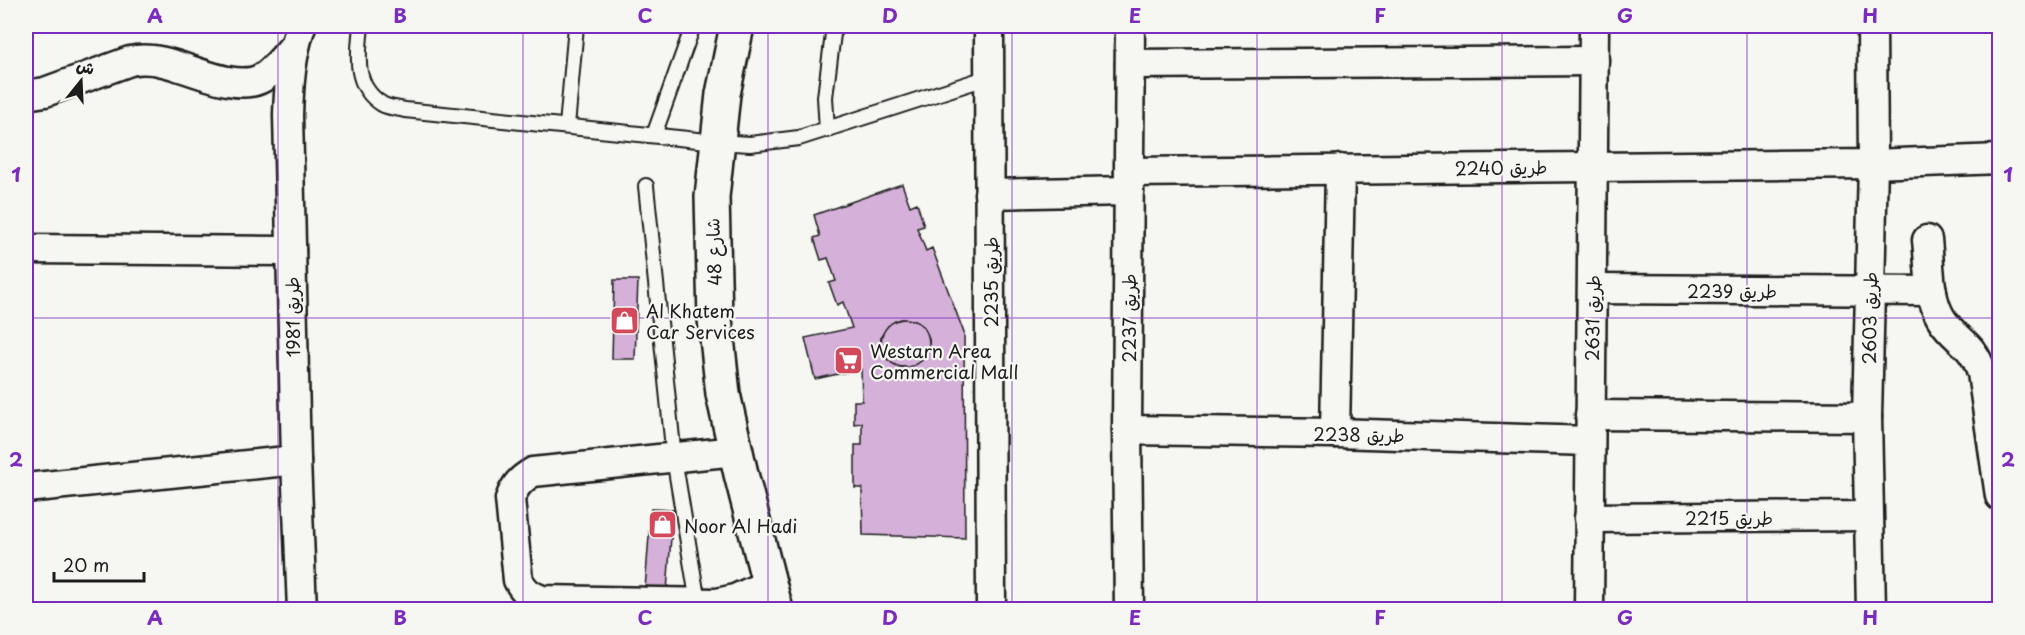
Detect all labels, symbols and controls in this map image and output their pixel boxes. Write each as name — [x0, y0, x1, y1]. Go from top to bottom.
text: A — [147, 0, 163, 30]
text: B — [393, 0, 407, 30]
text: C — [637, 0, 653, 30]
text: D — [882, 0, 898, 30]
text: E — [1129, 0, 1141, 30]
text: F — [1374, 0, 1386, 30]
text: G — [1617, 0, 1633, 30]
text: H — [1862, 0, 1878, 30]
north arrow — [51, 51, 111, 111]
text: ش — [74, 52, 98, 80]
street label: طريق 2240 — [1454, 153, 1548, 181]
text: 1 — [11, 159, 21, 189]
text: 1 — [2003, 159, 2013, 189]
street label: شارع 48 — [698, 218, 728, 286]
street label: طريق 2235 — [977, 237, 1004, 328]
street label: طريق 2603 — [1855, 271, 1883, 365]
street label: طريق 2237 — [1115, 273, 1142, 363]
street label: طريق 2631 — [1578, 275, 1606, 361]
street label: طريق 1981 — [278, 276, 306, 358]
street label: طريق 2239 — [1687, 277, 1777, 304]
place label: Al Khatem Car Services — [646, 297, 755, 345]
shop icon: Al Khatem Car Services — [609, 304, 641, 336]
place label: Westarn Area Commercial Mall — [870, 337, 1019, 385]
supermarket icon: Westarn Area Commercial Mall — [833, 344, 865, 376]
street label: طريق 2238 — [1313, 420, 1405, 448]
text: 2 — [9, 444, 23, 474]
text: 2 — [2001, 444, 2015, 474]
street label: طريق 2215 — [1685, 504, 1773, 531]
shop icon: Noor Al Hadi — [647, 509, 679, 541]
place label: Noor Al Hadi — [684, 512, 798, 539]
scale bar — [54, 545, 144, 583]
text: 20 m — [63, 551, 109, 578]
text: A — [147, 602, 163, 632]
text: B — [393, 602, 407, 632]
text: C — [637, 602, 653, 632]
text: D — [882, 602, 898, 632]
text: E — [1129, 602, 1141, 632]
text: F — [1374, 602, 1386, 632]
text: G — [1617, 602, 1633, 632]
text: H — [1862, 602, 1878, 632]

